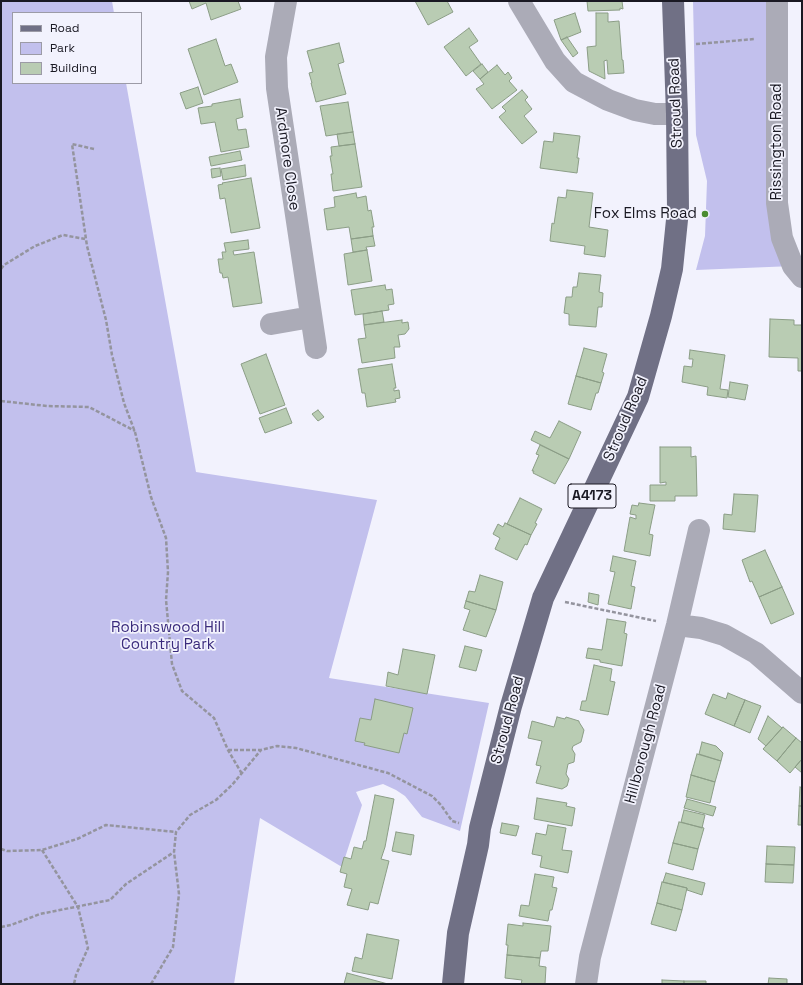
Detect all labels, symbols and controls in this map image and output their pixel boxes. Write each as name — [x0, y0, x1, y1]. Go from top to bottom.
legend — [12, 12, 142, 84]
text: Road — [50, 20, 79, 36]
text: Park — [50, 40, 75, 56]
street label: Stroud Road — [665, 58, 687, 148]
text: Building — [50, 60, 97, 76]
street label: Rissington Road — [768, 83, 786, 201]
street label: Ardmore Close — [271, 106, 303, 212]
place label: Fox Elms Road — [594, 205, 697, 223]
marker: Fox Elms Road — [700, 209, 710, 219]
street label: Stroud Road — [600, 374, 652, 464]
road number: A4173 — [568, 484, 616, 508]
park label: Robinswood Hill Country Park — [111, 619, 225, 654]
street label: Stroud Road — [488, 674, 528, 766]
street label: Hillborough Road — [621, 682, 671, 806]

